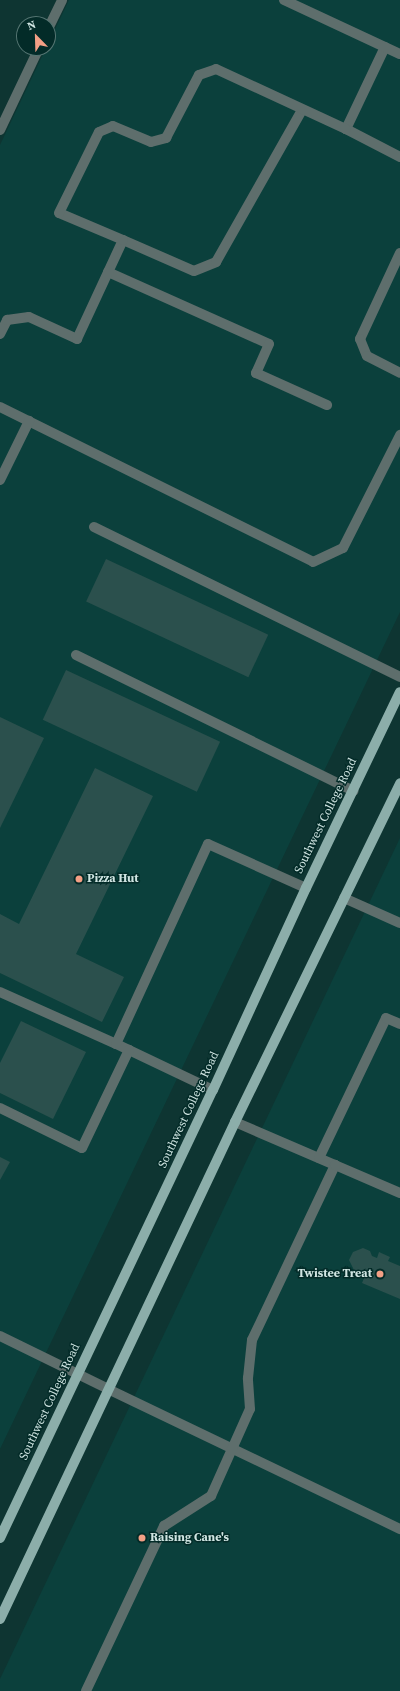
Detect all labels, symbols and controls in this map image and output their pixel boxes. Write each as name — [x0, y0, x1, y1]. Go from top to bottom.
north arrow — [16, 16, 56, 56]
text: N — [25, 17, 38, 34]
street label: Southwest College Road — [292, 756, 360, 876]
place label: Pizza Hut — [87, 872, 139, 886]
marker: Pizza Hut — [74, 874, 84, 884]
street label: Southwest College Road — [156, 1049, 222, 1171]
place label: Twistee Treat — [297, 1267, 372, 1281]
marker: Twistee Treat — [375, 1269, 385, 1279]
street label: Southwest College Road — [17, 1341, 83, 1463]
place label: Raising Cane's — [150, 1531, 229, 1545]
marker: Raising Cane's — [137, 1533, 147, 1543]

